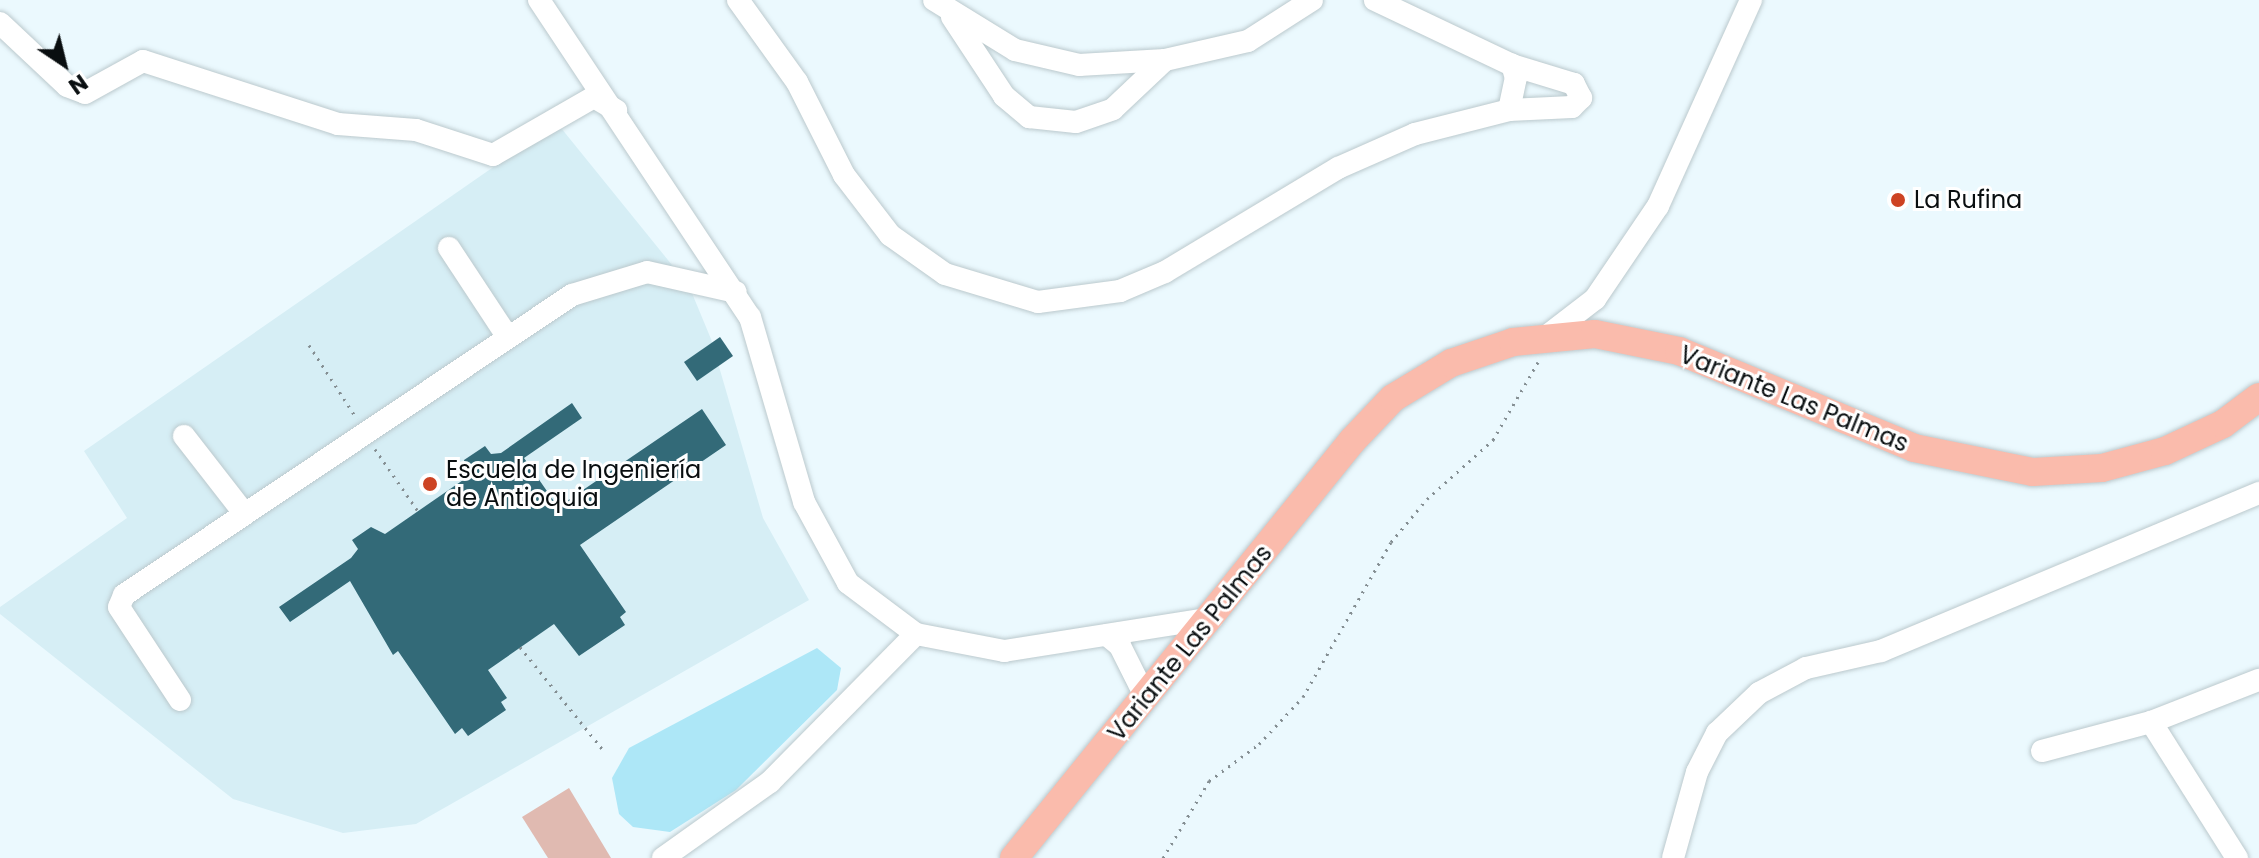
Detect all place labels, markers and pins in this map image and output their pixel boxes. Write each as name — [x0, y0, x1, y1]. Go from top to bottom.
place label: La Rufina — [1914, 186, 2022, 214]
marker: La Rufina — [1889, 191, 1907, 209]
place label: Escuela de Ingeniería de Antioquia — [446, 456, 701, 512]
marker: Escuela de Ingeniería de Antioquia — [421, 475, 439, 493]

